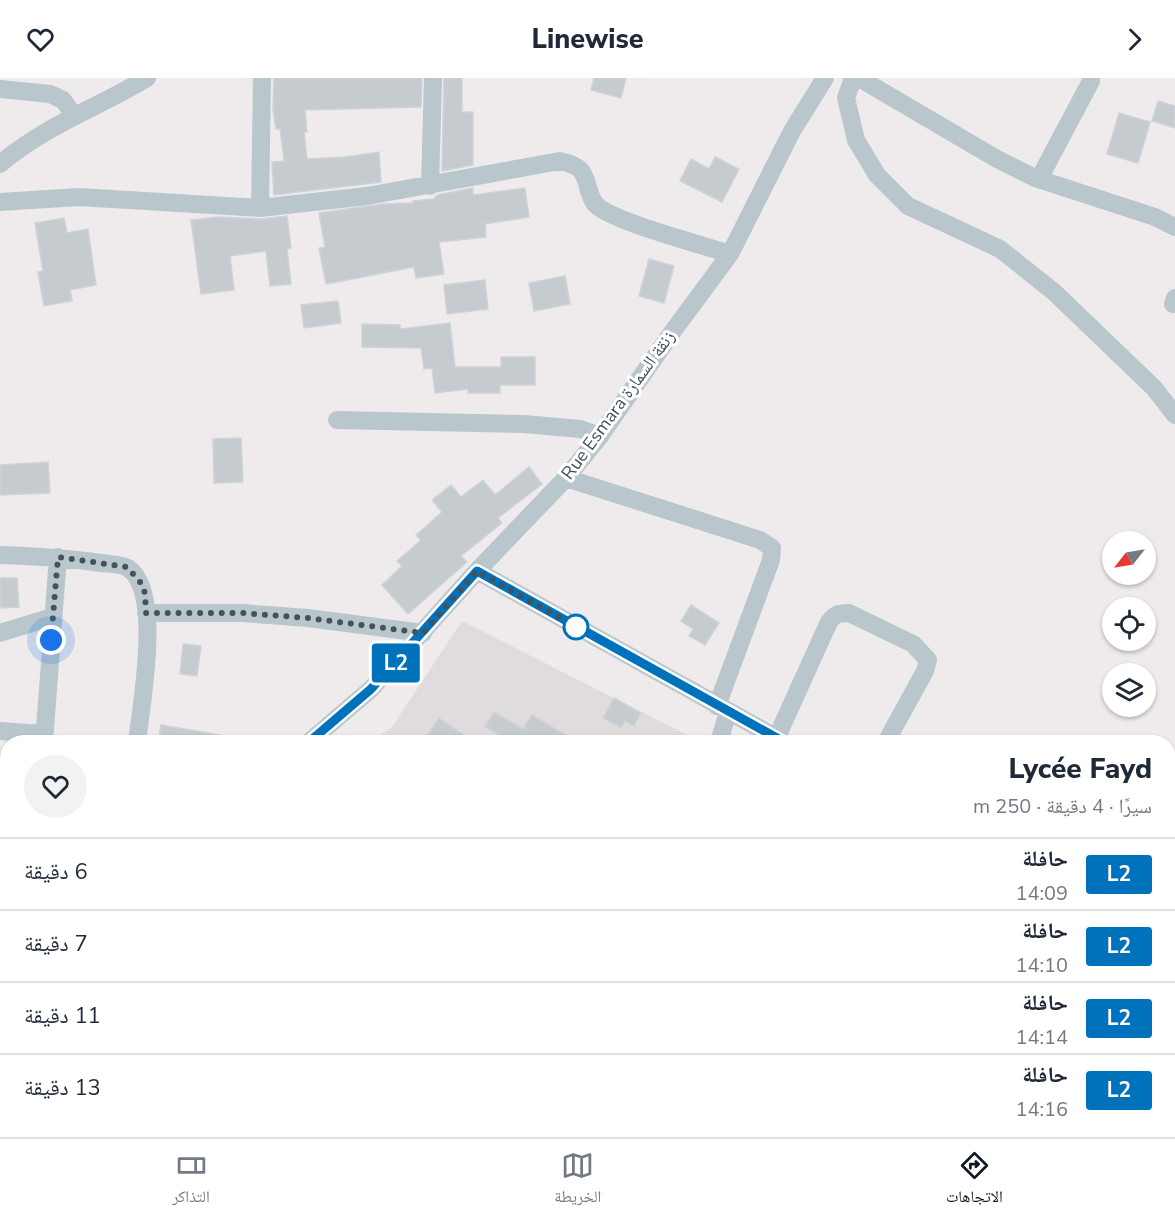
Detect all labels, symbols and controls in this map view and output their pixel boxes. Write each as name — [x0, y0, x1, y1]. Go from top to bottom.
text: Linewise — [532, 21, 643, 58]
icon: heart — [24, 23, 57, 56]
icon: forward — [1118, 23, 1151, 56]
street label: Rue Esmara زنقة السمارة — [556, 326, 680, 484]
north arrow — [1102, 531, 1156, 585]
map controls — [1102, 531, 1156, 717]
button: locate — [1102, 597, 1156, 651]
unlabelled marker — [563, 614, 589, 640]
your location — [36, 625, 66, 655]
line badge: L2 — [369, 644, 423, 682]
text: L2 — [384, 649, 408, 677]
button: layers — [1102, 663, 1156, 717]
text: Lycée Fayd — [1008, 750, 1152, 788]
button: heart — [24, 755, 87, 818]
text: سيرًا · 4 دقيقة · 250 m — [973, 793, 1152, 820]
text: حافلة — [1022, 844, 1068, 874]
text: 6 دقيقة — [24, 857, 88, 887]
text: L2 — [1107, 860, 1131, 888]
text: 14:09 — [1015, 880, 1068, 907]
text: حافلة — [1022, 916, 1068, 946]
text: 7 دقيقة — [24, 929, 88, 959]
text: L2 — [1107, 932, 1131, 960]
text: 14:10 — [1015, 952, 1068, 979]
text: حافلة — [1022, 988, 1068, 1018]
text: 11 دقيقة — [24, 1001, 101, 1031]
text: L2 — [1107, 1004, 1131, 1032]
text: 14:14 — [1015, 1024, 1068, 1051]
text: حافلة — [1022, 1060, 1068, 1090]
text: 13 دقيقة — [24, 1073, 101, 1103]
text: L2 — [1107, 1076, 1131, 1104]
text: 14:16 — [1015, 1096, 1068, 1123]
tab: التذاكر — [172, 1149, 210, 1212]
tab: الخريطة — [554, 1149, 601, 1212]
tab: الاتجاهات — [946, 1149, 1003, 1212]

